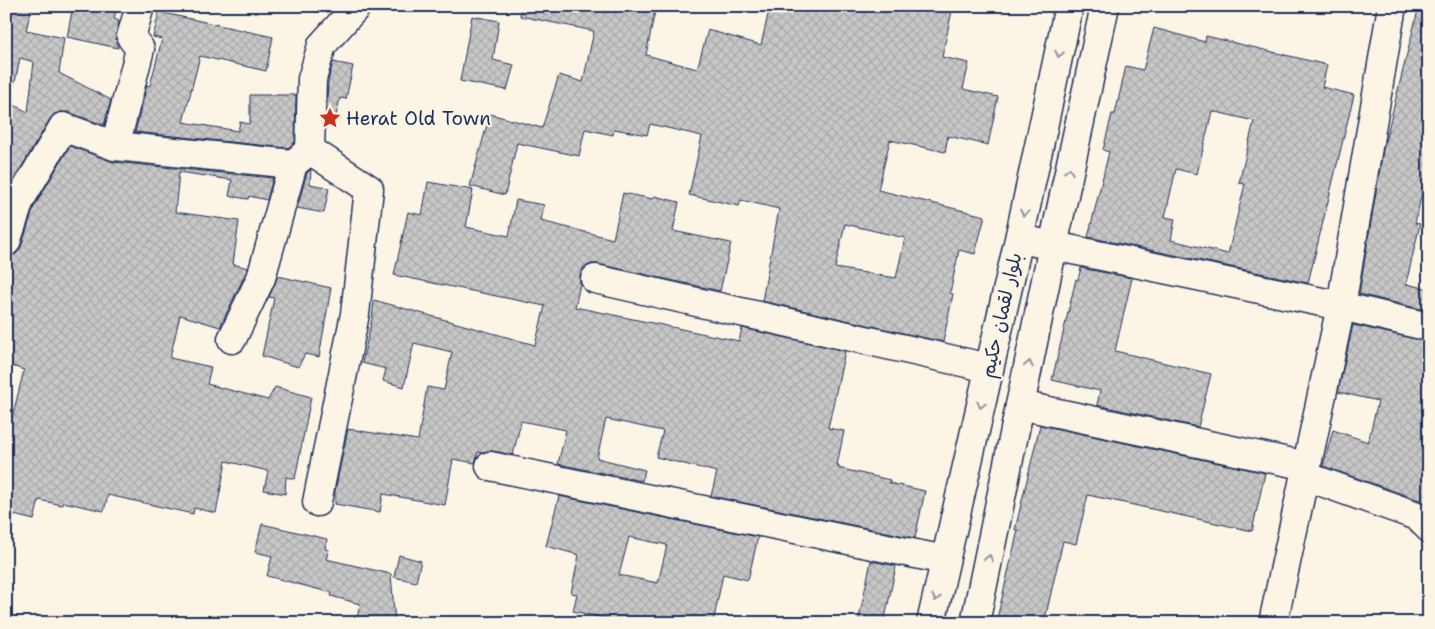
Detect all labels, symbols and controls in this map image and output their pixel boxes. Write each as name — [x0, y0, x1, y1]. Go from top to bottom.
one-way arrow — [1054, 49, 1065, 58]
place icon: Herat Old Town — [317, 105, 343, 131]
place label: Herat Old Town — [346, 106, 491, 131]
one-way arrow — [1063, 167, 1074, 176]
one-way arrow — [1020, 208, 1030, 217]
street label: بلوار لقمان حکیم — [974, 250, 1029, 380]
one-way arrow — [1023, 360, 1033, 369]
one-way arrow — [976, 401, 987, 410]
one-way arrow — [983, 553, 994, 562]
one-way arrow — [931, 593, 942, 602]

